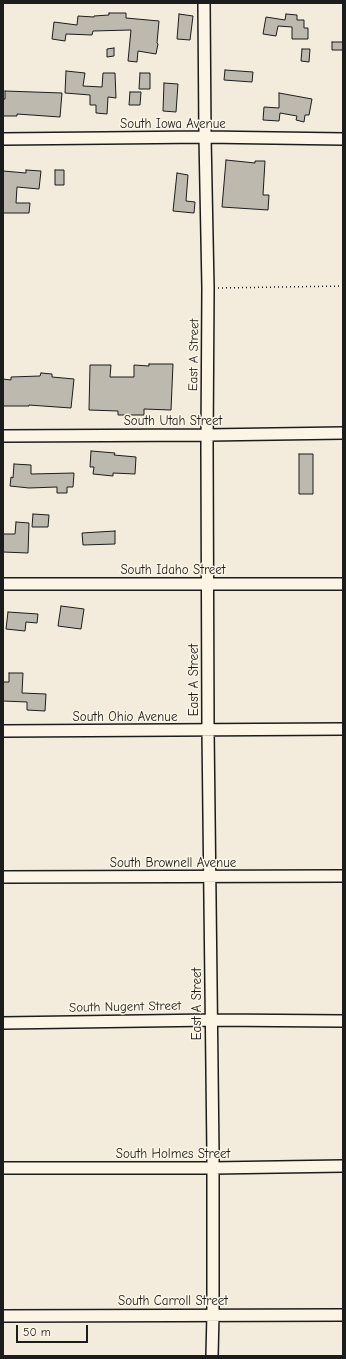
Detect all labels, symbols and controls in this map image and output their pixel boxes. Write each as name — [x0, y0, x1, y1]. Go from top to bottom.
street label: South Iowa Avenue — [120, 116, 226, 132]
street label: East A Street — [186, 319, 202, 391]
street label: South Utah Street — [124, 413, 222, 429]
street label: South Idaho Street — [120, 562, 226, 578]
street label: East A Street — [186, 644, 202, 716]
street label: South Ohio Avenue — [73, 709, 177, 725]
street label: South Brownell Avenue — [110, 855, 236, 871]
street label: East A Street — [189, 968, 205, 1040]
street label: South Nugent Street — [69, 998, 181, 1016]
street label: South Holmes Street — [116, 1146, 230, 1162]
street label: South Carroll Street — [118, 1293, 228, 1309]
scale bar — [18, 1317, 90, 1343]
text: 50 m — [23, 1325, 51, 1339]

